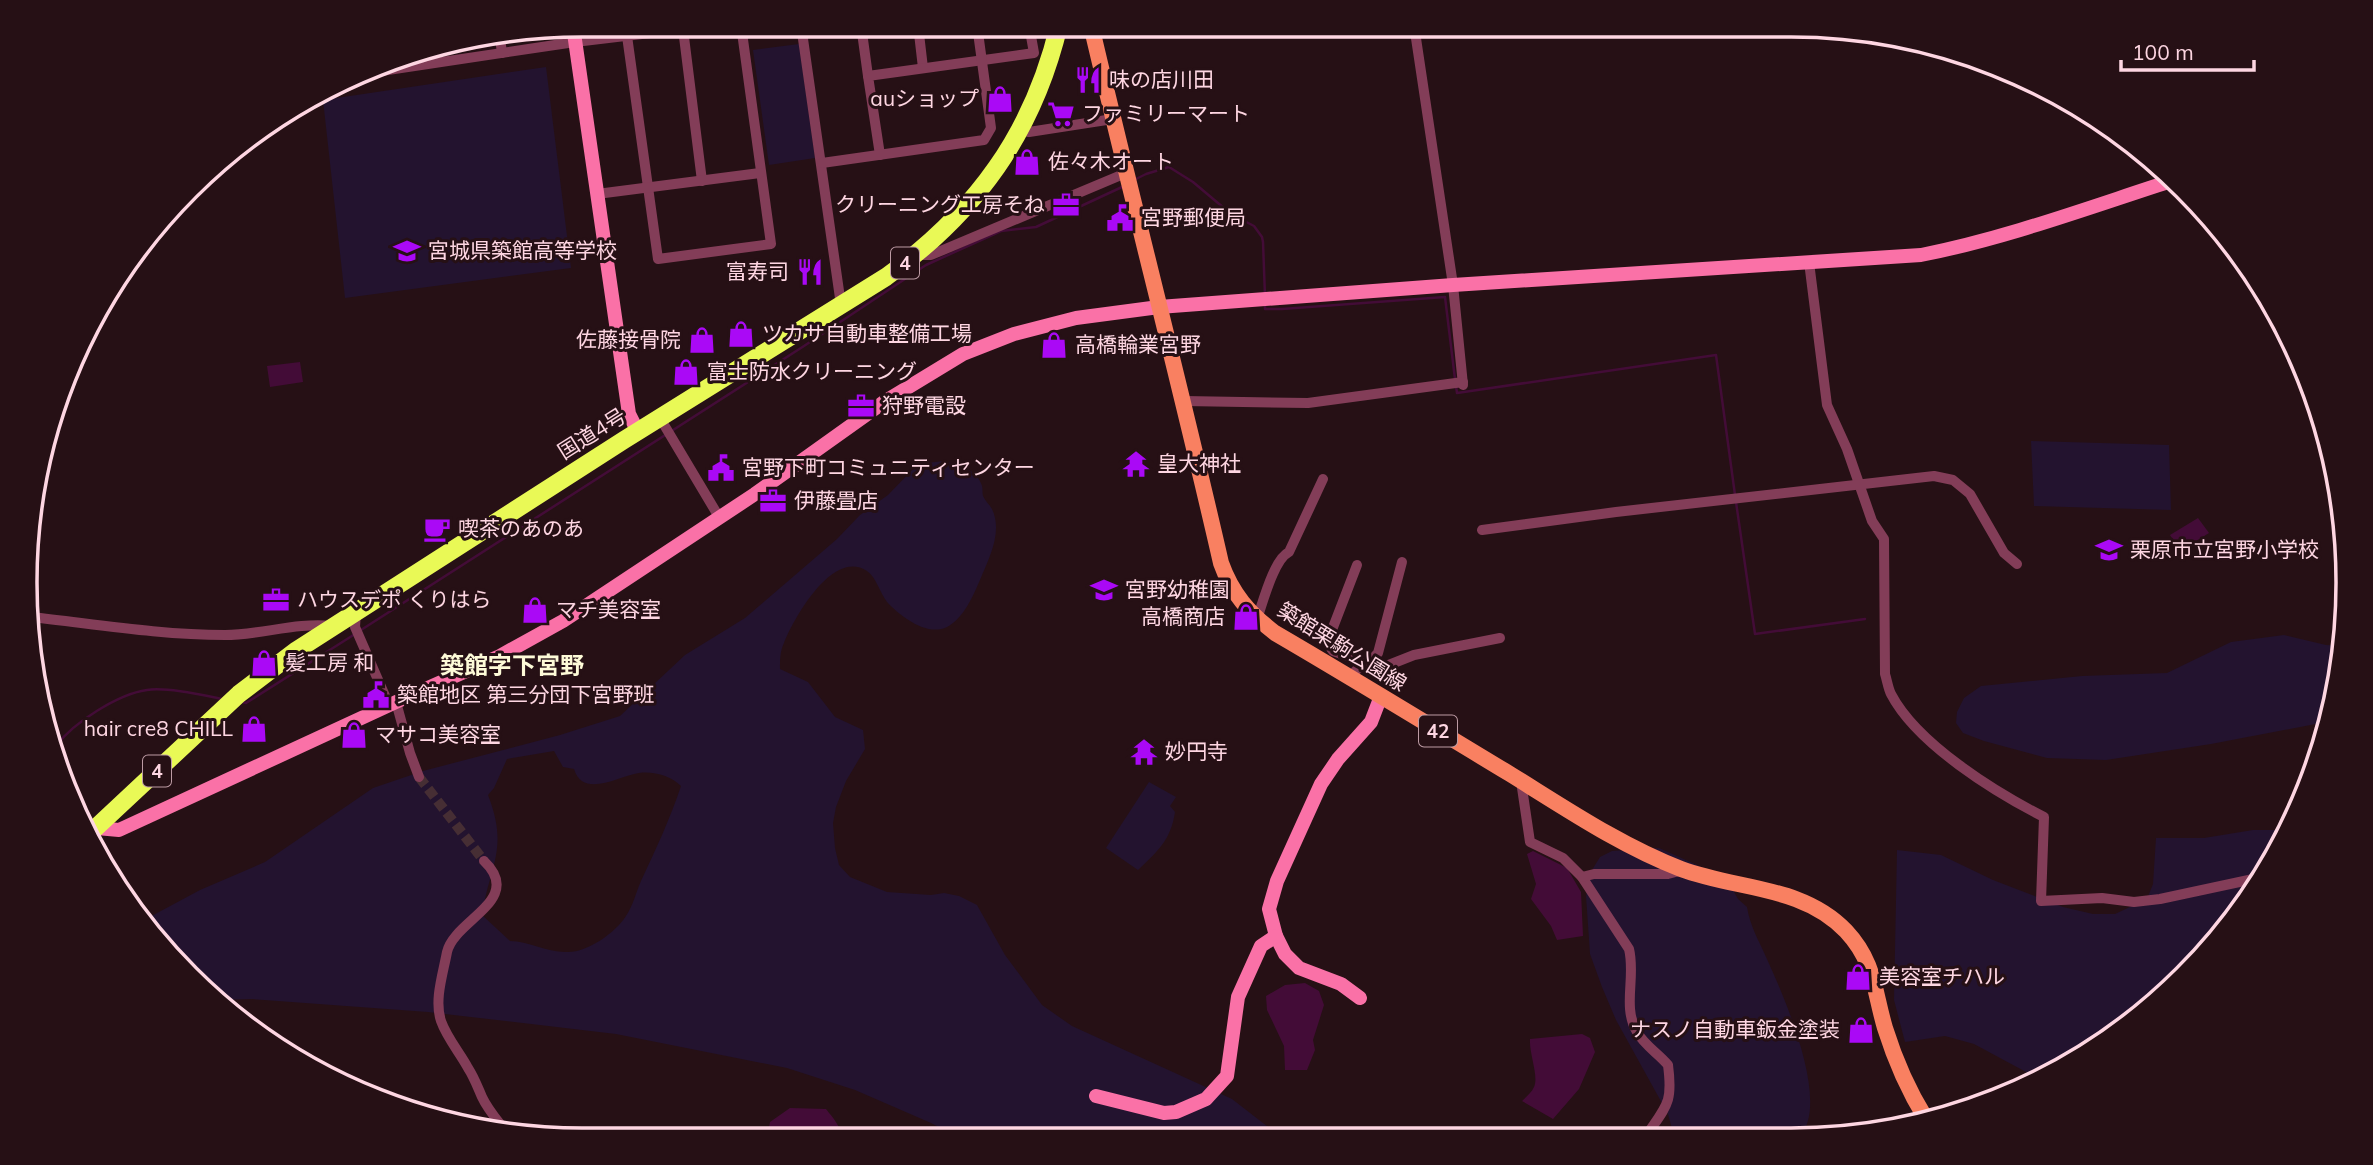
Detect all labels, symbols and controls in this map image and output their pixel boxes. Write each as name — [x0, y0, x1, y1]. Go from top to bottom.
scale bar — [2121, 28, 2254, 72]
text: 100 m — [2132, 39, 2194, 65]
restaurant icon: 味の店川田 — [1073, 65, 1103, 95]
place label: 味の店川田 — [1109, 66, 1214, 92]
shop icon: auショップ — [985, 84, 1015, 114]
place label: auショップ — [870, 85, 979, 111]
supermarket icon: ファミリーマート — [1046, 99, 1076, 129]
place label: ファミリーマート — [1082, 100, 1250, 126]
shop icon: 佐々木オート — [1012, 147, 1042, 177]
place label: 佐々木オート — [1048, 148, 1174, 174]
office icon: クリーニング工房そね — [1051, 190, 1081, 220]
place label: クリーニング工房そね — [835, 191, 1045, 217]
public building icon: 宮野郵便局 — [1105, 203, 1135, 233]
place label: 宮野郵便局 — [1141, 204, 1246, 230]
school or university icon: 宮城県築館高等学校 — [392, 236, 422, 266]
place label: 宮城県築館高等学校 — [428, 237, 617, 263]
road number: 4 — [891, 247, 919, 278]
restaurant icon: 富寿司 — [795, 257, 825, 287]
place label: 富寿司 — [726, 258, 789, 284]
shop icon: ツカサ自動車整備工場 — [726, 319, 756, 349]
place label: ツカサ自動車整備工場 — [762, 320, 972, 346]
shop icon: 佐藤接骨院 — [687, 325, 717, 355]
place label: 佐藤接骨院 — [576, 326, 681, 352]
shop icon: 高橋輪業宮野 — [1039, 330, 1069, 360]
place label: 高橋輪業宮野 — [1075, 331, 1201, 357]
shop icon: 富士防水クリーニング — [671, 357, 701, 387]
place label: 富士防水クリーニング — [707, 358, 917, 384]
office icon: 狩野電設 — [846, 391, 876, 421]
place label: 狩野電設 — [882, 392, 966, 418]
street label: 国道4号 — [553, 402, 630, 464]
temple icon: 皇大神社 — [1121, 449, 1151, 479]
place label: 皇大神社 — [1157, 450, 1241, 476]
public building icon: 宮野下町コミュニティセンター — [706, 453, 736, 483]
place label: 宮野下町コミュニティセンター — [742, 454, 1035, 480]
office icon: 伊藤畳店 — [758, 486, 788, 516]
place label: 伊藤畳店 — [794, 487, 878, 513]
cafe icon: 喫茶のあのあ — [422, 514, 452, 544]
place label: 喫茶のあのあ — [458, 515, 584, 541]
school or university icon: 栗原市立宮野小学校 — [2094, 535, 2124, 565]
place label: 栗原市立宮野小学校 — [2130, 536, 2319, 562]
school or university icon: 宮野幼稚園 — [1089, 575, 1119, 605]
place label: 宮野幼稚園 — [1125, 576, 1230, 602]
office icon: ハウスデポ くりはら — [261, 585, 291, 615]
place label: ハウスデポ くりはら — [297, 586, 491, 612]
shop icon: マチ美容室 — [520, 595, 550, 625]
place label: マチ美容室 — [556, 596, 661, 622]
street label: 築館栗駒公園線 — [1273, 596, 1412, 696]
shop icon: 高橋商店 — [1231, 602, 1261, 632]
place label: 高橋商店 — [1141, 603, 1225, 629]
shop icon: 髪工房 和 — [249, 648, 279, 678]
place label: 髪工房 和 — [285, 649, 374, 675]
district label: 築館字下宮野 — [440, 650, 584, 680]
public building icon: 築館地区 第三分団下宮野班 — [361, 680, 391, 710]
place label: 築館地区 第三分団下宮野班 — [397, 681, 654, 707]
shop icon: hair cre8 CHILL — [239, 714, 269, 744]
place label: hair cre8 CHILL — [84, 715, 234, 741]
road number: 42 — [1419, 716, 1457, 746]
shop icon: マサコ美容室 — [339, 720, 369, 750]
place label: マサコ美容室 — [375, 721, 501, 747]
temple icon: 妙円寺 — [1129, 737, 1159, 767]
place label: 妙円寺 — [1165, 738, 1228, 764]
road number: 4 — [143, 756, 171, 786]
shop icon: 美容室チハル — [1843, 962, 1873, 992]
place label: 美容室チハル — [1879, 963, 2005, 989]
shop icon: ナスノ自動車鈑金塗装 — [1846, 1015, 1876, 1045]
place label: ナスノ自動車鈑金塗装 — [1630, 1016, 1840, 1042]

